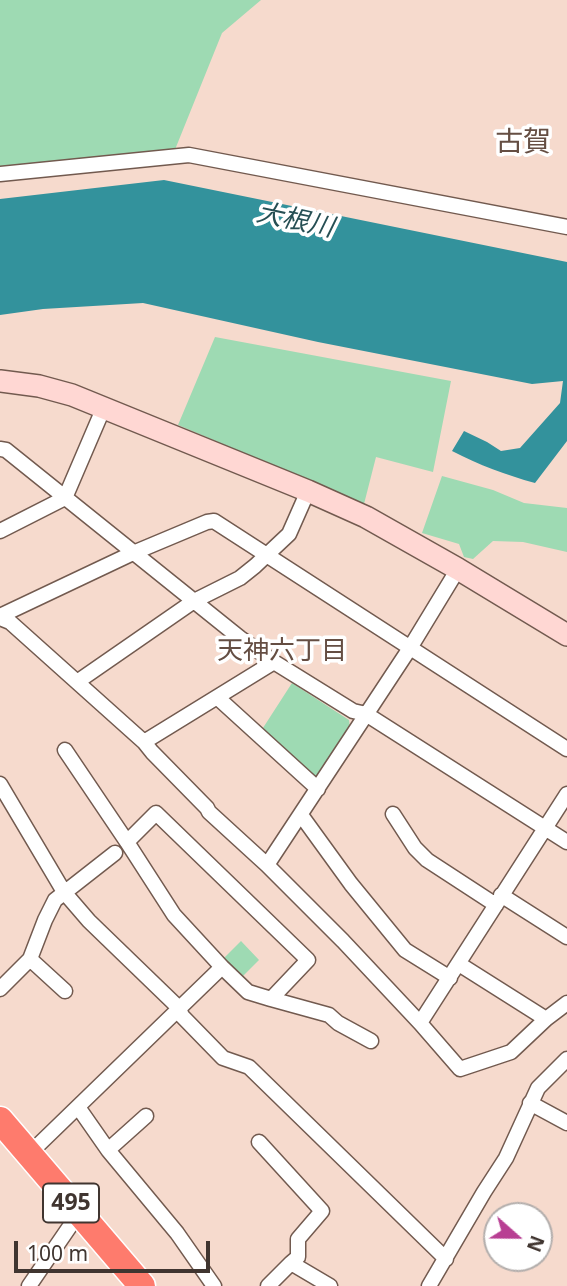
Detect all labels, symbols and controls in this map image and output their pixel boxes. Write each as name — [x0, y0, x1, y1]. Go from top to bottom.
district label: 古賀 — [495, 126, 551, 160]
water label: 大根川 — [254, 198, 336, 244]
district label: 天神六丁目 — [217, 636, 347, 668]
road number: 495 — [43, 1184, 99, 1222]
north arrow — [483, 1202, 553, 1272]
scale bar — [18, 1226, 214, 1270]
text: N — [521, 1232, 551, 1256]
text: 100 m — [27, 1239, 88, 1267]

